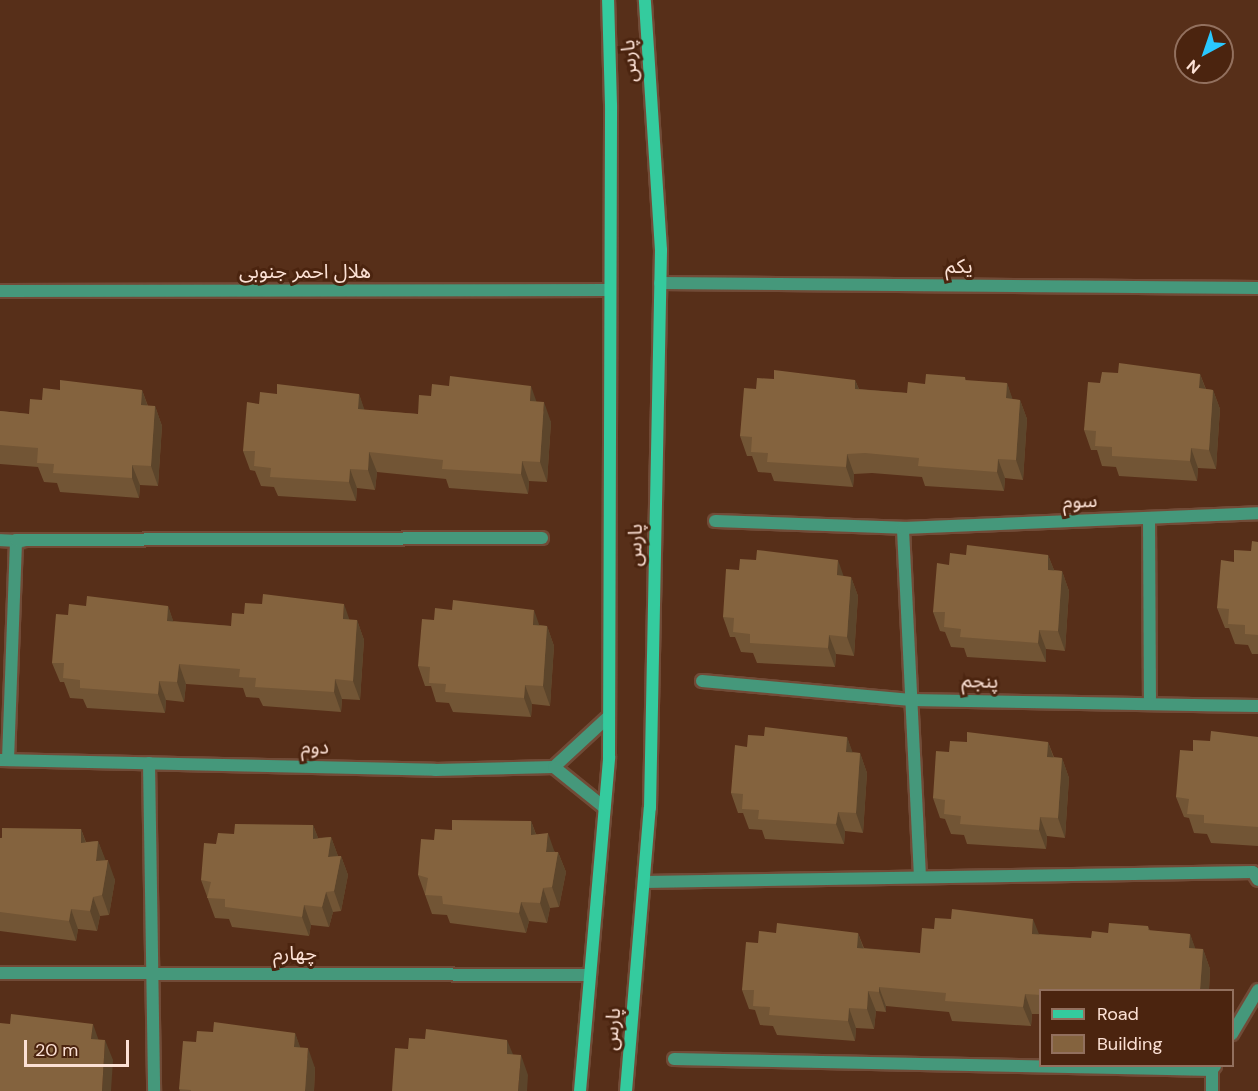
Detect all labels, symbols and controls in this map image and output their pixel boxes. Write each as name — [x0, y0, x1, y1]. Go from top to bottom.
north arrow — [1174, 24, 1234, 84]
street label: پارس — [616, 39, 642, 83]
text: N — [1182, 55, 1205, 78]
street label: یکم — [945, 254, 973, 278]
street label: هلال احمر جنوبی — [239, 259, 371, 283]
street label: سوم — [1062, 488, 1098, 514]
street label: پارس — [623, 523, 647, 567]
street label: پنجم — [961, 669, 999, 693]
street label: دوم — [301, 735, 329, 759]
street label: چهارم — [273, 941, 317, 965]
legend — [1039, 989, 1234, 1067]
text: Road — [1097, 1002, 1139, 1026]
street label: پارس — [598, 1007, 626, 1051]
scale bar — [27, 1028, 132, 1066]
text: Building — [1097, 1032, 1162, 1056]
text: 20 m — [35, 1038, 78, 1062]

